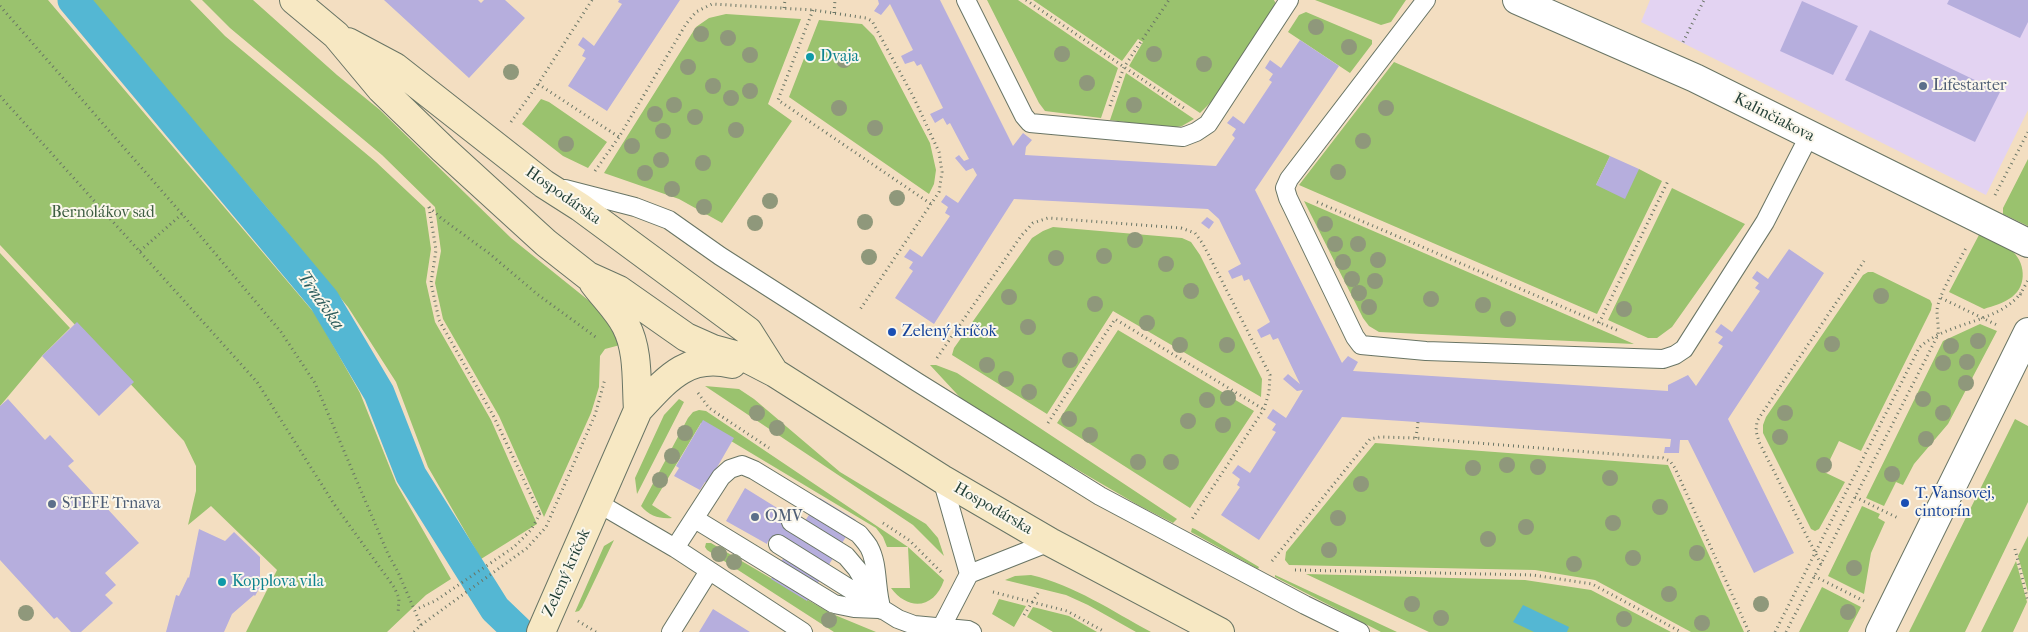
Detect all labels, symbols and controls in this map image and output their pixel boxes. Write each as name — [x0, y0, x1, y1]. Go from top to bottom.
place label: Dvaja — [820, 47, 859, 67]
marker: Dvaja — [804, 51, 816, 63]
place label: Lifestarter — [1933, 76, 2007, 96]
marker: Lifestarter — [1917, 80, 1929, 92]
street label: Kalinčiakova — [1731, 90, 1817, 146]
street label: Hospodárska — [522, 163, 604, 229]
park label: Bernolákov sad — [51, 203, 155, 223]
water label: Trnávka — [292, 267, 348, 335]
place label: Zelený kríčok — [902, 322, 997, 342]
marker: Zelený kríčok — [886, 326, 898, 338]
street label: Hospodárska — [950, 479, 1036, 539]
place label: T. Vansovej, cintorín — [1915, 484, 1994, 522]
place label: STEFE Trnava — [62, 494, 161, 514]
marker: T. Vansovej, cintorín — [1899, 497, 1911, 509]
marker: STEFE Trnava — [46, 498, 58, 510]
place label: OMV — [765, 507, 803, 527]
marker: OMV — [749, 511, 761, 523]
street label: Zelený kríčok — [539, 526, 595, 620]
place label: Kopplova vila — [232, 572, 324, 592]
marker: Kopplova vila — [216, 576, 228, 588]

